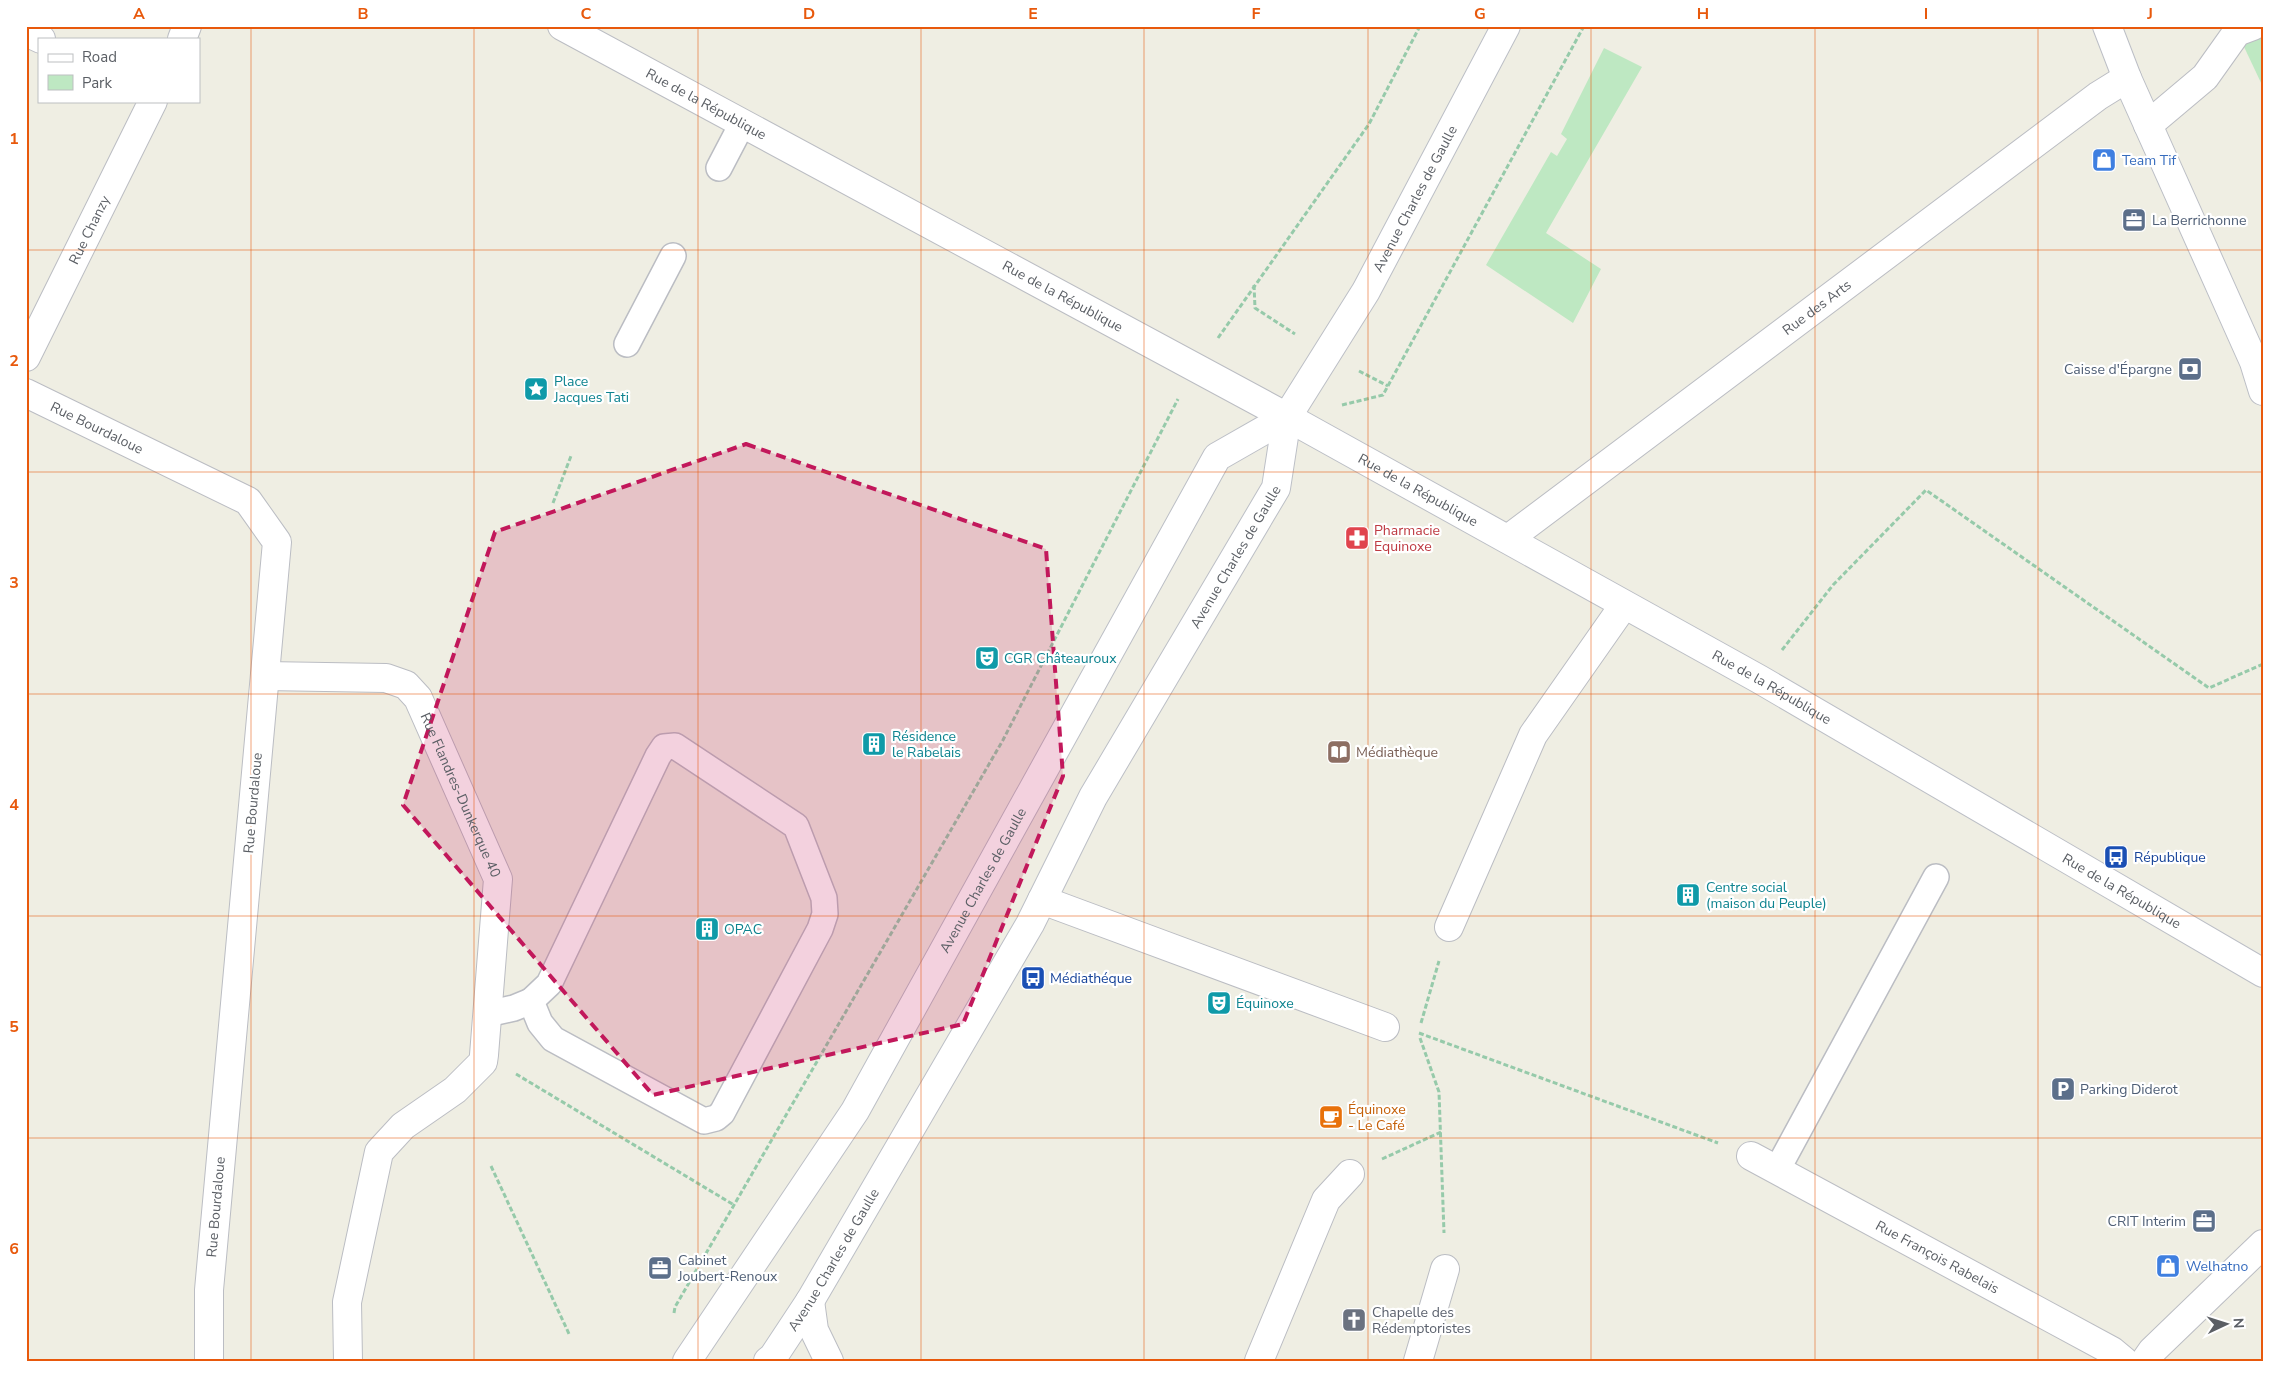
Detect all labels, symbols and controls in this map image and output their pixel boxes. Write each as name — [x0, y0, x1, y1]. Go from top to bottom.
text: A — [133, 3, 145, 25]
text: B — [357, 3, 369, 25]
text: C — [581, 3, 592, 25]
text: D — [803, 3, 815, 25]
text: E — [1028, 3, 1038, 25]
text: F — [1252, 3, 1261, 25]
text: G — [1474, 3, 1486, 25]
text: H — [1697, 3, 1709, 25]
text: I — [1924, 3, 1928, 25]
text: J — [2146, 3, 2153, 25]
legend — [38, 38, 200, 102]
text: Road — [82, 47, 117, 67]
street label: Rue de la République — [643, 64, 770, 144]
text: Park — [82, 73, 112, 93]
street label: Avenue Charles de Gaulle — [1368, 122, 1461, 275]
text: 1 — [9, 128, 19, 150]
shop icon: Team Tif — [2091, 147, 2117, 173]
place label: Team Tif — [2122, 151, 2176, 170]
street label: Rue Chanzy — [64, 191, 115, 267]
office icon: La Berrichonne — [2121, 207, 2147, 233]
place label: La Berrichonne — [2152, 211, 2246, 230]
street label: Rue de la République — [999, 256, 1127, 336]
street label: Rue des Arts — [1778, 275, 1855, 339]
text: 2 — [9, 350, 19, 372]
bank icon: Caisse d'Épargne — [2177, 356, 2203, 382]
place label: Caisse d'Épargne — [2064, 360, 2172, 379]
place label: Place Jacques Tati — [553, 372, 629, 407]
place icon: Place Jacques Tati — [523, 376, 549, 402]
street label: Rue Bourdaloue — [47, 397, 147, 458]
street label: Rue de la République — [1355, 449, 1482, 531]
street label: Avenue Charles de Gaulle — [1185, 482, 1285, 632]
place label: Pharmacie Equinoxe — [1374, 521, 1440, 556]
pharmacy icon: Pharmacie Equinoxe — [1344, 525, 1370, 551]
text: 3 — [9, 572, 19, 594]
theatre icon: CGR Châteauroux — [974, 645, 1000, 671]
street label: Rue de la République — [1709, 645, 1835, 729]
place label: CGR Châteauroux — [1004, 649, 1117, 668]
street label: Rue Flandres-Dunkerque 40 — [416, 710, 506, 880]
place label: Résidence le Rabelais — [892, 727, 961, 762]
building icon: Résidence le Rabelais — [861, 731, 887, 757]
library icon: Médiathèque — [1326, 739, 1352, 765]
place label: Médiathèque — [1356, 743, 1438, 762]
street label: Rue Bourdaloue — [239, 752, 267, 854]
text: 4 — [9, 794, 19, 816]
street label: Avenue Charles de Gaulle — [935, 804, 1031, 956]
bus stop icon: République — [2103, 844, 2129, 870]
place label: République — [2134, 848, 2206, 867]
street label: Rue de la République — [2059, 849, 2185, 933]
place label: Centre social (maison du Peuple) — [1706, 878, 1827, 913]
building icon: Centre social (maison du Peuple) — [1675, 882, 1701, 908]
building icon: OPAC — [694, 916, 720, 942]
place label: OPAC — [724, 920, 762, 939]
bus stop icon: Médiathéque — [1020, 965, 1046, 991]
place label: Médiathéque — [1050, 969, 1132, 988]
theatre icon: Équinoxe — [1206, 990, 1232, 1016]
place label: Équinoxe — [1236, 994, 1294, 1013]
text: 5 — [9, 1016, 19, 1038]
parking icon: Parking Diderot — [2050, 1076, 2076, 1102]
place label: Parking Diderot — [2080, 1080, 2178, 1099]
place label: Équinoxe - Le Café — [1348, 1100, 1406, 1135]
cafe icon: Équinoxe - Le Café — [1318, 1104, 1344, 1130]
street label: Rue Bourdaloue — [202, 1156, 230, 1258]
street label: Avenue Charles de Gaulle — [783, 1185, 883, 1335]
office icon: CRIT Interim — [2191, 1208, 2217, 1234]
place label: CRIT Interim — [2108, 1212, 2186, 1231]
street label: Rue François Rabelais — [1872, 1216, 2003, 1298]
text: 6 — [9, 1238, 19, 1260]
place label: Cabinet Joubert-Renoux — [677, 1251, 778, 1286]
shop icon: Welhatno — [2155, 1253, 2181, 1279]
office icon: Cabinet Joubert-Renoux — [647, 1255, 673, 1281]
place label: Welhatno — [2186, 1257, 2248, 1276]
north arrow — [2202, 1300, 2252, 1350]
place label: Chapelle des Rédemptoristes — [1372, 1303, 1471, 1338]
church icon: Chapelle des Rédemptoristes — [1341, 1307, 1367, 1333]
text: N — [2229, 1317, 2248, 1329]

